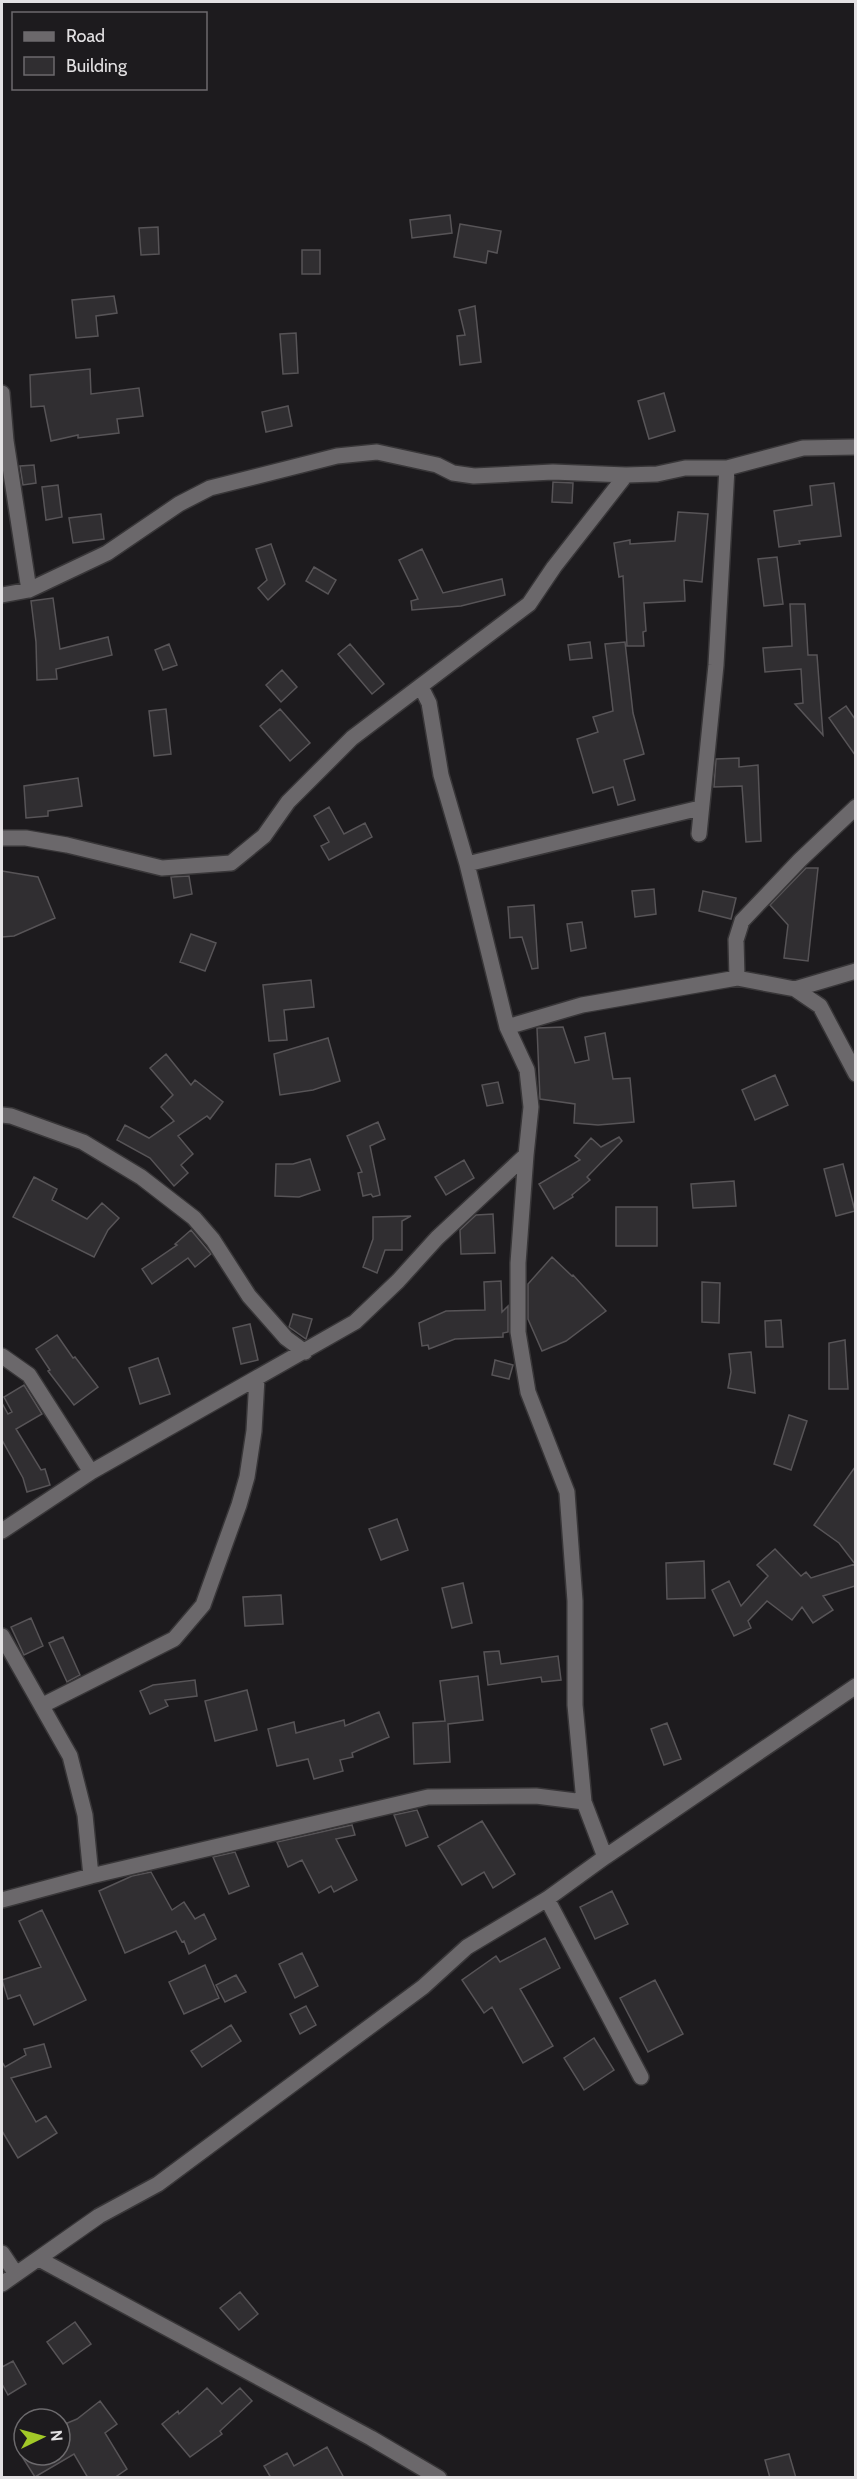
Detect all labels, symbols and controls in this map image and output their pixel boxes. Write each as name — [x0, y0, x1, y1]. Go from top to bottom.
legend — [12, 12, 207, 90]
text: Road — [66, 25, 105, 47]
text: Building — [66, 55, 128, 77]
north arrow — [12, 2407, 72, 2467]
text: N — [46, 2429, 66, 2442]

